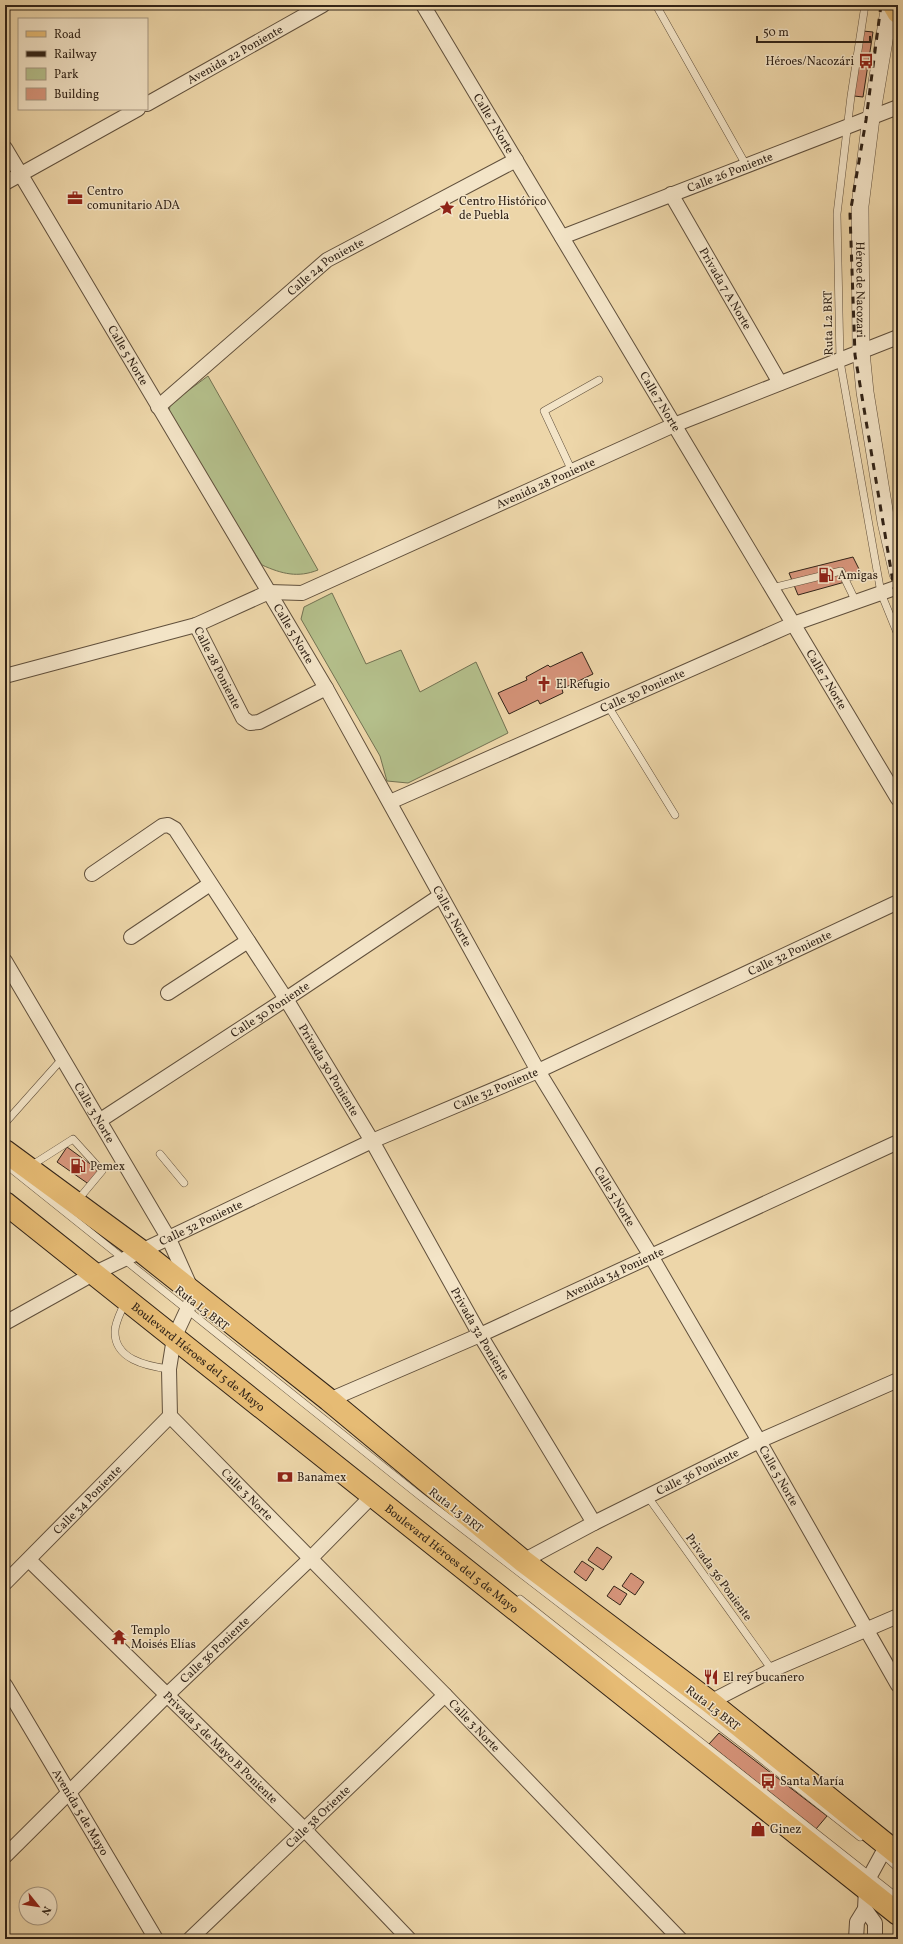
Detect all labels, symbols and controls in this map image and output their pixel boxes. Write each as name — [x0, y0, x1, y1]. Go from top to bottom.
legend — [18, 18, 148, 110]
scale bar — [757, 18, 870, 44]
street label: Avenida 22 Poniente — [185, 22, 287, 89]
text: 50 m — [763, 25, 789, 41]
text: Road — [54, 27, 81, 43]
text: Railway — [54, 47, 97, 63]
bus stop icon: Héroes/Nacozári — [857, 52, 875, 70]
place label: Héroes/Nacozári — [765, 54, 854, 70]
text: Park — [54, 67, 79, 83]
text: Building — [54, 87, 99, 103]
street label: Calle 7 Norte — [469, 91, 517, 157]
street label: Calle 26 Poniente — [685, 149, 776, 197]
place label: Centro comunitario ADA — [87, 184, 180, 214]
office icon: Centro comunitario ADA — [66, 189, 84, 207]
place label: Centro Histórico de Puebla — [459, 194, 546, 224]
place icon: Centro Histórico de Puebla — [438, 199, 456, 217]
street label: Calle 24 Poniente — [284, 235, 367, 300]
street label: Héroe de Nacozari — [851, 241, 868, 338]
street label: Privada 7 A Norte — [695, 245, 755, 333]
street label: Ruta L2 BRT — [820, 290, 838, 356]
street label: Calle 5 Norte — [103, 323, 152, 389]
street label: Calle 7 Norte — [635, 369, 684, 435]
street label: Avenida 28 Poniente — [494, 454, 598, 513]
fuel station icon: Amigas — [817, 566, 835, 584]
place label: Amigas — [838, 568, 878, 584]
street label: Calle 5 Norte — [269, 601, 317, 668]
street label: Calle 28 Poniente — [189, 624, 244, 713]
street label: Calle 7 Norte — [801, 647, 850, 713]
street label: Calle 30 Poniente — [598, 666, 688, 717]
church icon: El Refugio — [535, 675, 553, 693]
place label: El Refugio — [556, 677, 610, 693]
street label: Calle 5 Norte — [428, 883, 475, 950]
street label: Calle 32 Poniente — [746, 927, 835, 980]
street label: Calle 30 Poniente — [228, 978, 313, 1042]
street label: Privada 30 Poniente — [294, 1021, 362, 1120]
street label: Calle 32 Poniente — [451, 1065, 541, 1115]
street label: Calle 3 Norte — [69, 1080, 118, 1147]
fuel station icon: Pemex — [69, 1157, 87, 1175]
place label: Pemex — [90, 1159, 125, 1175]
street label: Calle 5 Norte — [589, 1164, 638, 1230]
street label: Calle 32 Poniente — [157, 1197, 246, 1250]
street label: Avenida 34 Poniente — [562, 1244, 667, 1304]
street label: Ruta L3 BRT — [171, 1283, 232, 1335]
street label: Privada 32 Poniente — [446, 1285, 513, 1384]
street label: Boulevard Héroes del 5 de Mayo — [127, 1299, 268, 1416]
street label: Calle 5 Norte — [754, 1443, 802, 1510]
street label: Calle 36 Poniente — [654, 1445, 742, 1500]
street label: Calle 34 Poniente — [50, 1462, 126, 1539]
street label: Calle 3 Norte — [217, 1465, 276, 1525]
bank icon: Banamex — [276, 1468, 294, 1486]
place label: Banamex — [297, 1470, 346, 1486]
street label: Ruta L3 BRT — [425, 1485, 486, 1537]
street label: Boulevard Héroes del 5 de Mayo — [381, 1501, 521, 1618]
street label: Privada 36 Poniente — [681, 1531, 755, 1625]
street label: Calle 36 Poniente — [177, 1613, 254, 1687]
place label: Templo Moisés Elías — [131, 1623, 196, 1653]
temple icon: Templo Moisés Elías — [110, 1628, 128, 1646]
restaurant icon: El rey bucanero — [702, 1668, 720, 1686]
place label: El rey bucanero — [723, 1670, 804, 1686]
street label: Ruta L3 BRT — [682, 1683, 743, 1735]
street label: Privada 5 de Mayo B Poniente — [159, 1688, 281, 1808]
street label: Calle 3 Norte — [444, 1696, 503, 1756]
street label: Avenida 5 de Mayo — [48, 1766, 112, 1859]
bus stop icon: Santa María — [759, 1772, 777, 1790]
place label: Santa María — [780, 1774, 844, 1790]
street label: Calle 38 Oriente — [283, 1782, 355, 1852]
shop icon: Ginez — [749, 1820, 767, 1838]
place label: Ginez — [770, 1822, 801, 1838]
north arrow — [18, 1886, 58, 1926]
text: N — [37, 1903, 54, 1917]

